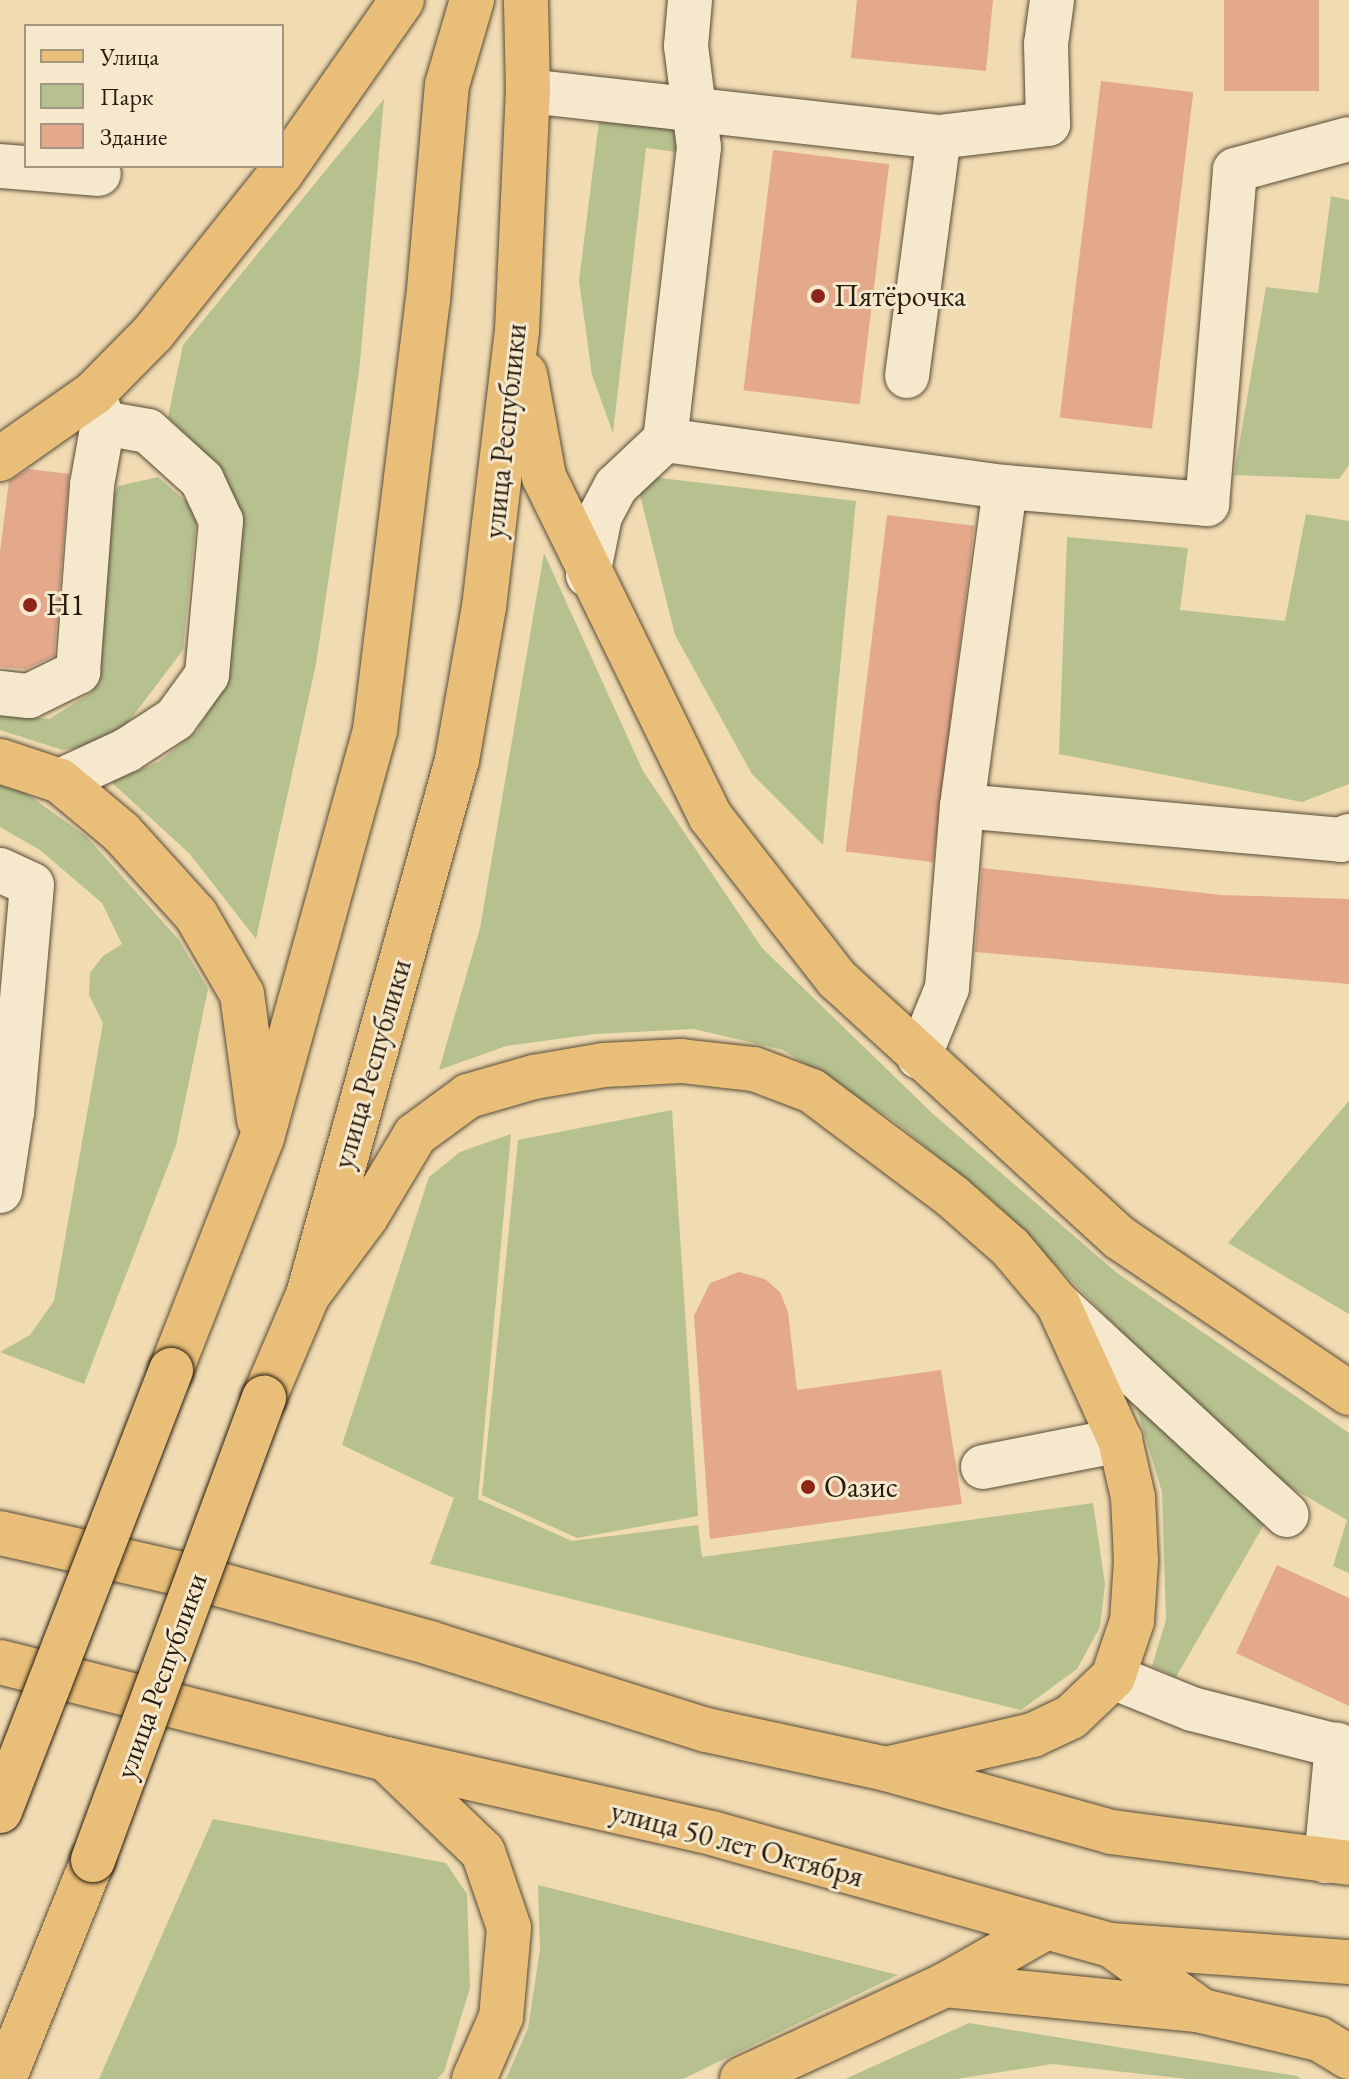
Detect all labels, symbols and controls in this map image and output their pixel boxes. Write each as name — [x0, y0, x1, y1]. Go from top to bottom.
legend — [24, 24, 284, 168]
text: Улица — [100, 41, 159, 72]
text: Парк — [100, 81, 153, 112]
text: Здание — [100, 121, 167, 152]
place label: Пятёрочка — [834, 278, 966, 314]
marker: Пятёрочка — [809, 287, 827, 305]
street label: улица Республики — [476, 322, 534, 540]
place label: Н1 — [46, 587, 85, 623]
marker: Н1 — [21, 596, 39, 614]
street label: улица Республики — [325, 955, 419, 1173]
place label: Оазис — [824, 1469, 898, 1505]
marker: Оазис — [799, 1478, 817, 1496]
street label: улица Республики — [107, 1568, 215, 1784]
street label: улица 50 лет Октября — [607, 1793, 867, 1895]

